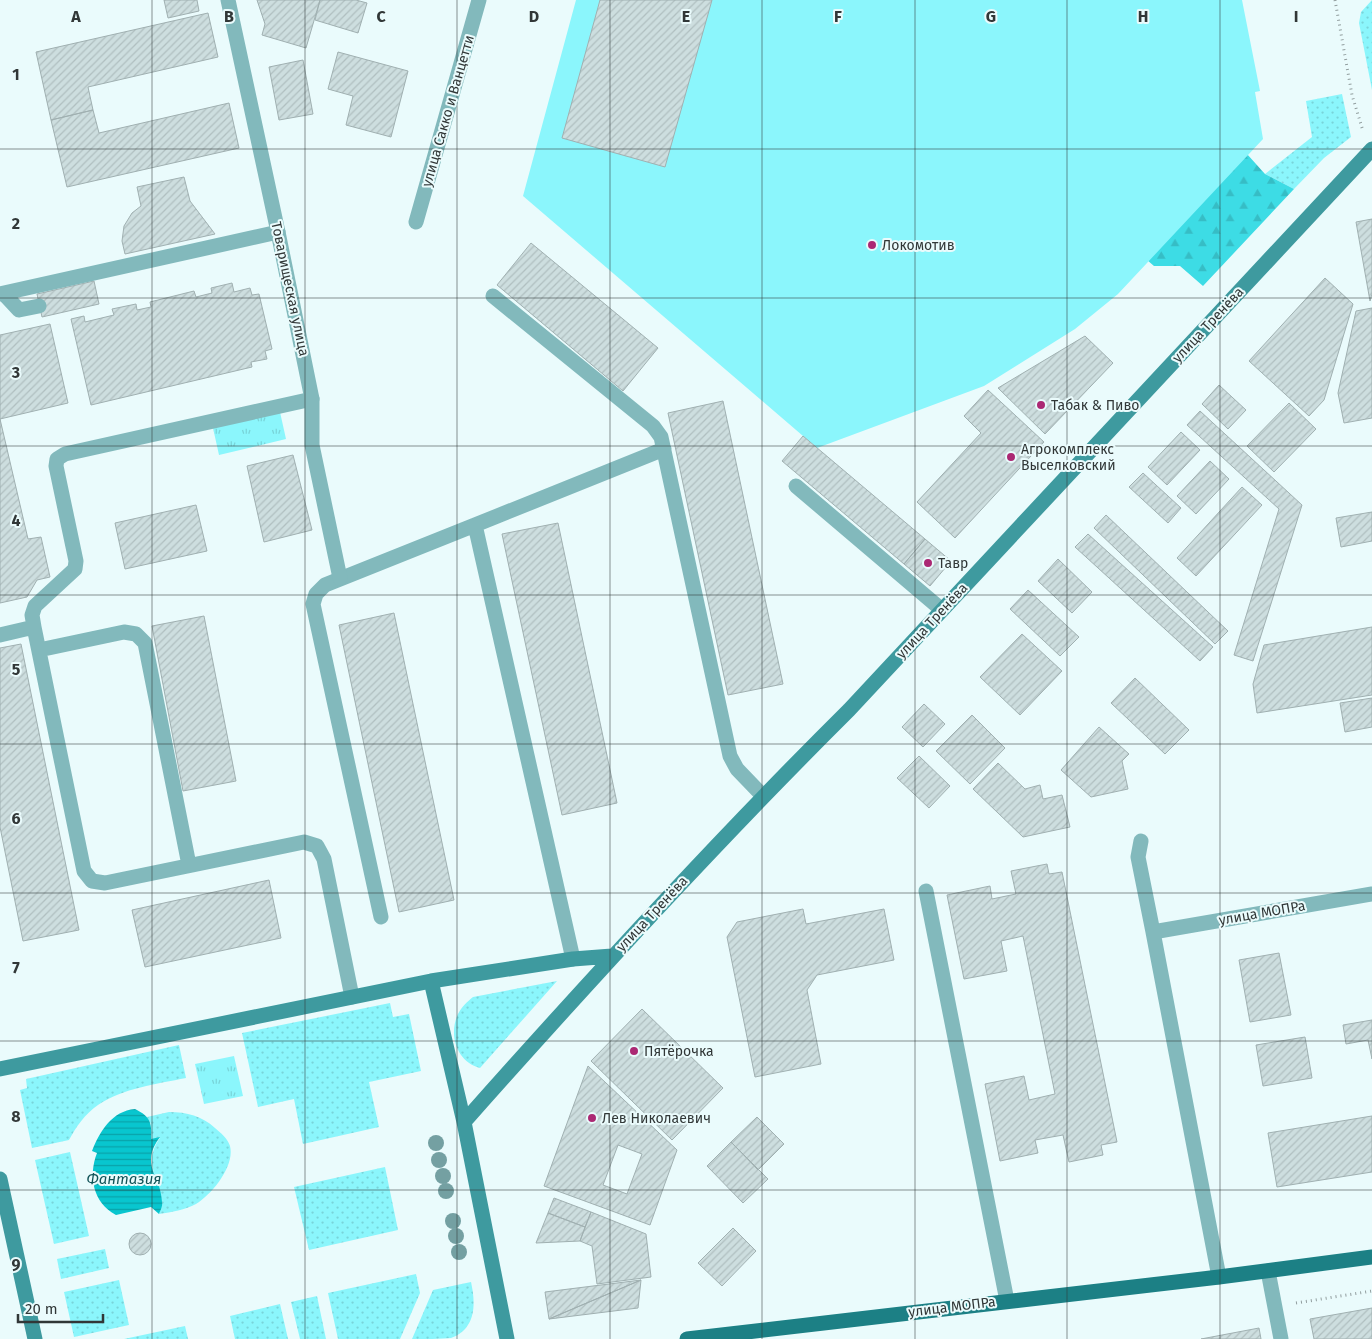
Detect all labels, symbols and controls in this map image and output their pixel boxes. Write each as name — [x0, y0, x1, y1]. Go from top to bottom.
text: A — [70, 7, 81, 26]
text: B — [224, 7, 234, 26]
text: C — [376, 7, 386, 26]
text: D — [529, 7, 539, 26]
text: E — [682, 7, 690, 26]
text: F — [834, 7, 842, 26]
text: G — [986, 7, 996, 26]
text: H — [1138, 7, 1148, 26]
text: I — [1294, 7, 1298, 26]
street label: улица Сакко и Ванцетти — [418, 33, 478, 189]
text: 1 — [12, 65, 20, 84]
text: 2 — [12, 214, 20, 233]
street label: Товарищеская улица — [267, 220, 313, 358]
place label: Локомотив — [882, 237, 955, 254]
marker: Локомотив — [866, 239, 878, 251]
street label: улица Тренёва — [1169, 284, 1247, 366]
text: 3 — [11, 363, 20, 382]
place label: Табак & Пиво — [1051, 397, 1140, 414]
marker: Табак & Пиво — [1035, 399, 1047, 411]
place label: Агрокомплекс Выселковский — [1021, 441, 1116, 474]
marker: Агрокомплекс Выселковский — [1005, 451, 1017, 463]
text: 4 — [11, 511, 21, 530]
place label: Тавр — [938, 555, 968, 572]
marker: Тавр — [922, 557, 934, 569]
street label: улица Тренёва — [893, 580, 971, 662]
text: 5 — [12, 660, 21, 679]
text: 6 — [11, 809, 21, 828]
street label: улица Тренёва — [613, 873, 691, 955]
street label: улица МОПРа — [1217, 897, 1307, 929]
text: 7 — [12, 958, 20, 977]
place label: Пятёрочка — [644, 1043, 714, 1060]
marker: Пятёрочка — [628, 1045, 640, 1057]
text: 8 — [11, 1107, 21, 1126]
place label: Лев Николаевич — [602, 1110, 711, 1127]
marker: Лев Николаевич — [586, 1112, 598, 1124]
water label: Фантазия — [87, 1170, 161, 1188]
text: 9 — [12, 1255, 21, 1274]
scale bar — [18, 1292, 102, 1324]
street label: улица МОПРа — [907, 1293, 997, 1321]
text: 20 m — [25, 1300, 58, 1318]

